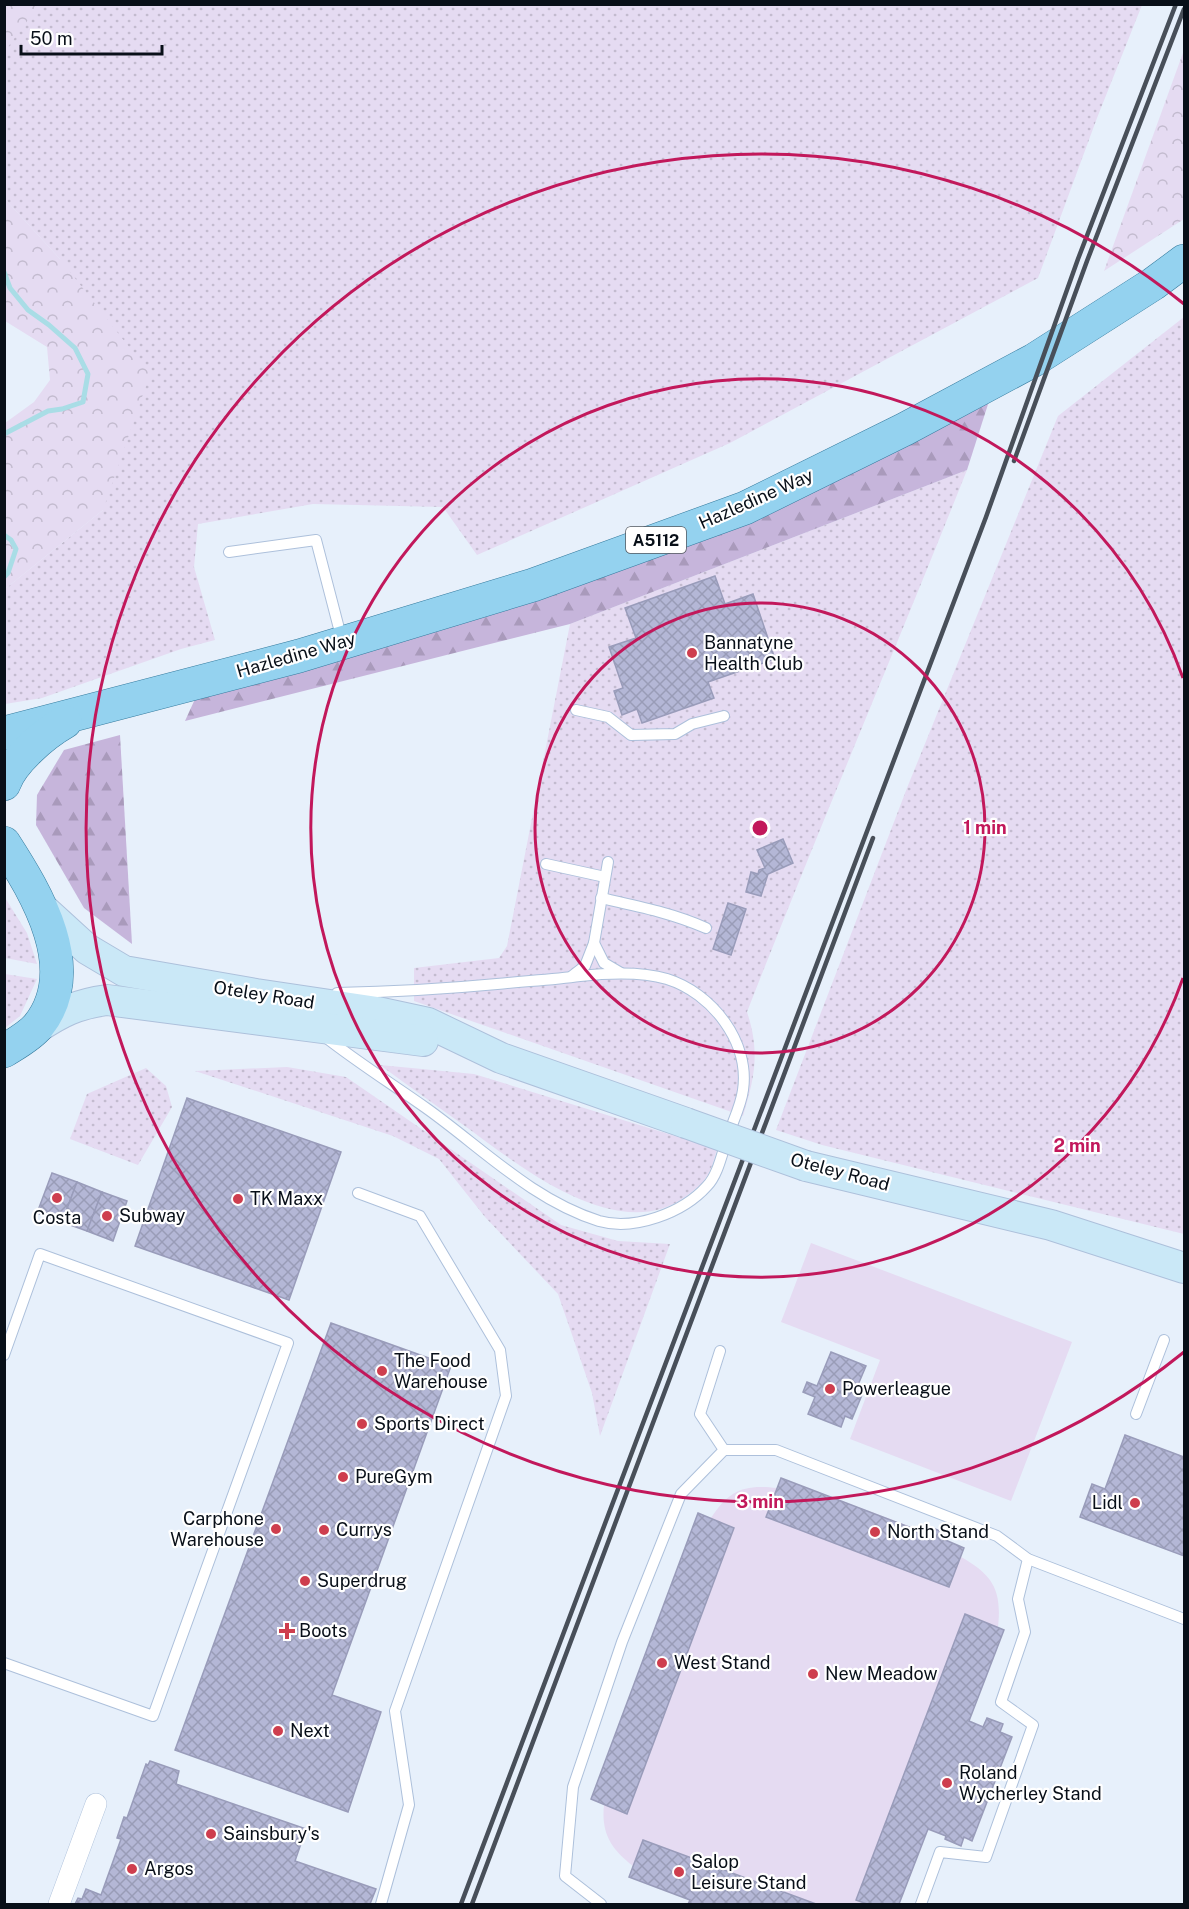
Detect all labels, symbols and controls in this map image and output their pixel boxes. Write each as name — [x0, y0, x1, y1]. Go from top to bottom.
scale bar — [21, 18, 162, 56]
text: 50 m — [30, 28, 73, 49]
street label: Hazledine Way — [695, 464, 817, 533]
road number: A5112 — [626, 527, 686, 553]
street label: Hazledine Way — [234, 627, 358, 682]
place label: Bannatyne Health Club — [704, 632, 803, 674]
marker: Bannatyne Health Club — [685, 646, 699, 660]
text: 1 min — [963, 817, 1007, 838]
centre of rings — [750, 818, 770, 838]
street label: Oteley Road — [212, 976, 316, 1013]
text: 2 min — [1053, 1135, 1101, 1156]
street label: Oteley Road — [788, 1148, 892, 1195]
place label: TK Maxx — [250, 1188, 323, 1209]
marker: Costa — [50, 1191, 64, 1205]
marker: TK Maxx — [231, 1192, 245, 1206]
place label: Subway — [119, 1205, 186, 1226]
place label: Costa — [33, 1207, 81, 1228]
marker: Subway — [100, 1209, 114, 1223]
place label: The Food Warehouse — [394, 1350, 488, 1392]
marker: The Food Warehouse — [375, 1364, 389, 1378]
place label: Powerleague — [842, 1378, 951, 1399]
marker: Powerleague — [823, 1382, 837, 1396]
place label: Sports Direct — [374, 1413, 485, 1434]
marker: Sports Direct — [355, 1417, 369, 1431]
place label: PureGym — [355, 1466, 432, 1487]
marker: PureGym — [336, 1470, 350, 1484]
text: 3 min — [736, 1491, 784, 1512]
place label: Lidl — [1092, 1492, 1123, 1513]
marker: Lidl — [1128, 1496, 1142, 1510]
place label: Carphone Warehouse — [170, 1508, 264, 1550]
place label: Currys — [336, 1519, 392, 1540]
place label: North Stand — [887, 1521, 989, 1542]
marker: Carphone Warehouse — [269, 1522, 283, 1536]
marker: Currys — [317, 1523, 331, 1537]
marker: North Stand — [868, 1525, 882, 1539]
place label: Superdrug — [317, 1570, 407, 1591]
marker: Superdrug — [298, 1574, 312, 1588]
place label: Boots — [299, 1620, 347, 1641]
marker: Boots — [280, 1624, 294, 1638]
place label: West Stand — [674, 1652, 771, 1673]
marker: West Stand — [655, 1656, 669, 1670]
place label: New Meadow — [825, 1663, 938, 1684]
marker: New Meadow — [806, 1667, 820, 1681]
place label: Next — [290, 1720, 330, 1741]
marker: Next — [271, 1724, 285, 1738]
place label: Roland Wycherley Stand — [959, 1762, 1102, 1804]
marker: Roland Wycherley Stand — [940, 1776, 954, 1790]
place label: Sainsbury's — [223, 1823, 320, 1844]
marker: Sainsbury's — [204, 1827, 218, 1841]
place label: Salop Leisure Stand — [691, 1851, 806, 1893]
place label: Argos — [144, 1858, 194, 1879]
marker: Argos — [125, 1862, 139, 1876]
marker: Salop Leisure Stand — [672, 1865, 686, 1879]

